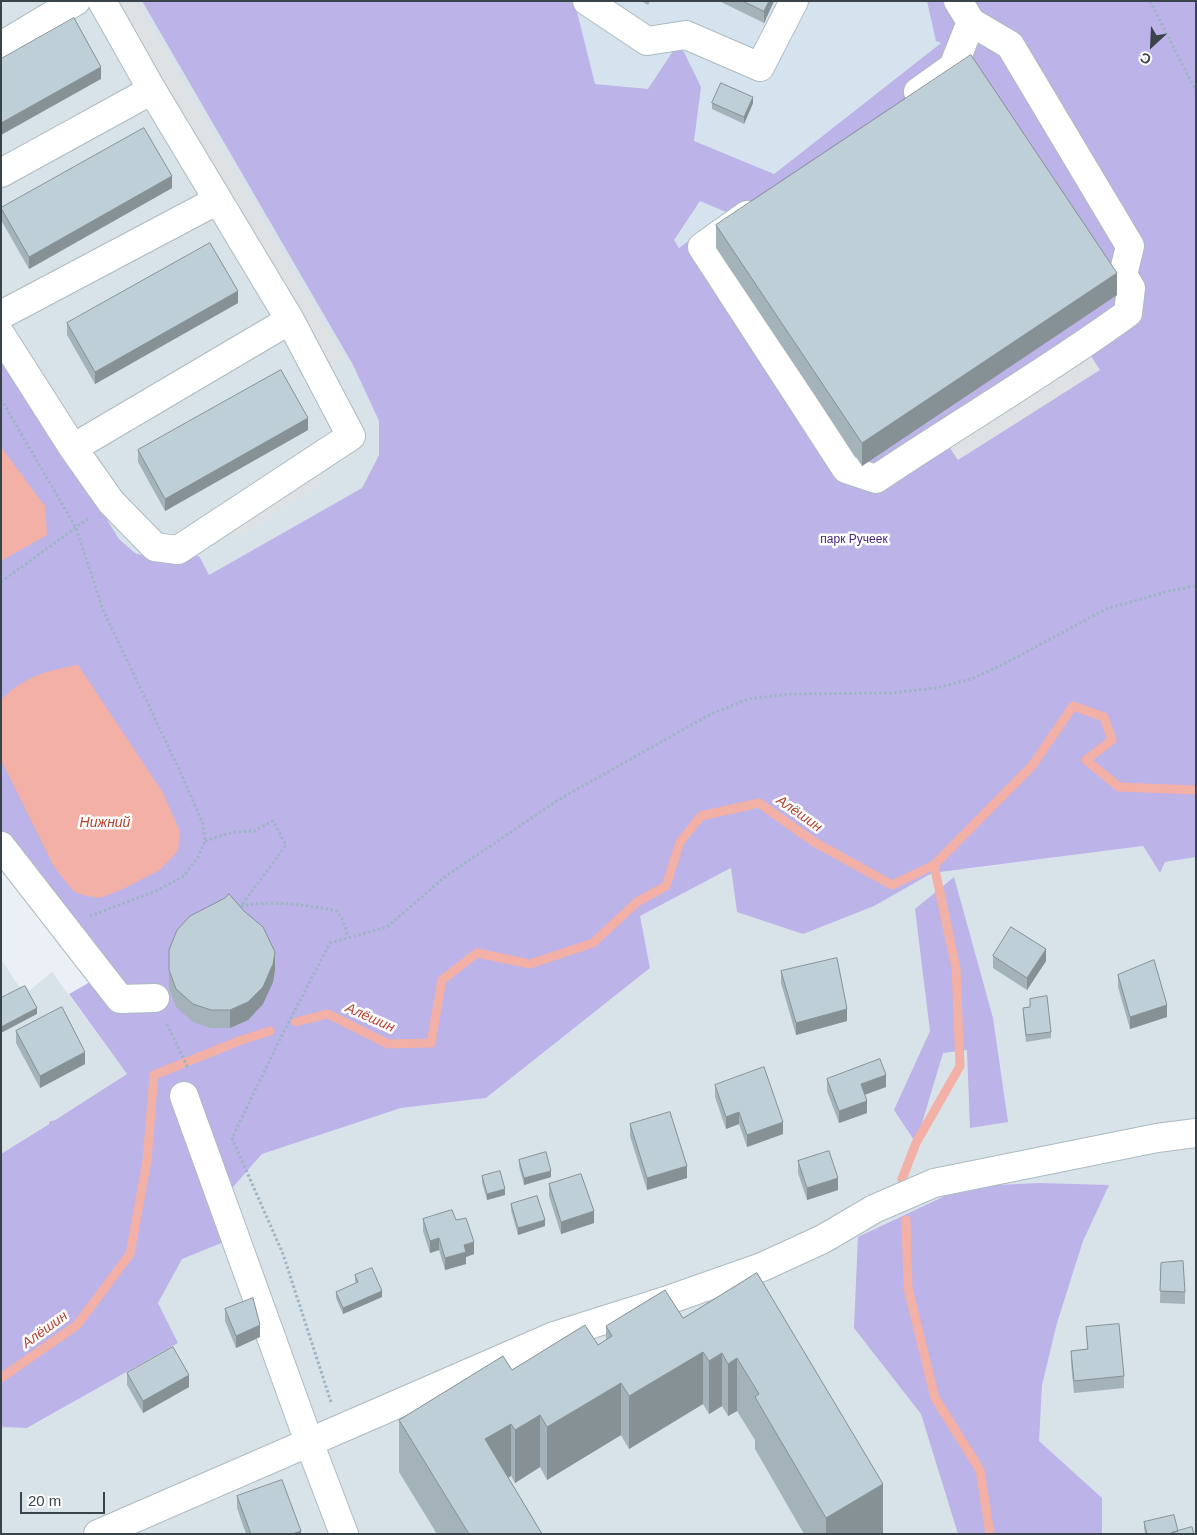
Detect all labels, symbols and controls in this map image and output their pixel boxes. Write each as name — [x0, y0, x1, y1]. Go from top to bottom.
north arrow — [1127, 20, 1177, 70]
text: С — [1138, 49, 1154, 68]
park label: парк Ручеек — [820, 533, 888, 547]
water label: Алёшин — [773, 792, 825, 836]
water label: Нижний — [80, 815, 130, 831]
water label: Алёшин — [343, 1000, 397, 1036]
water label: Алёшин — [19, 1308, 71, 1352]
scale bar — [22, 1482, 108, 1514]
text: 20 m — [28, 1492, 61, 1509]

